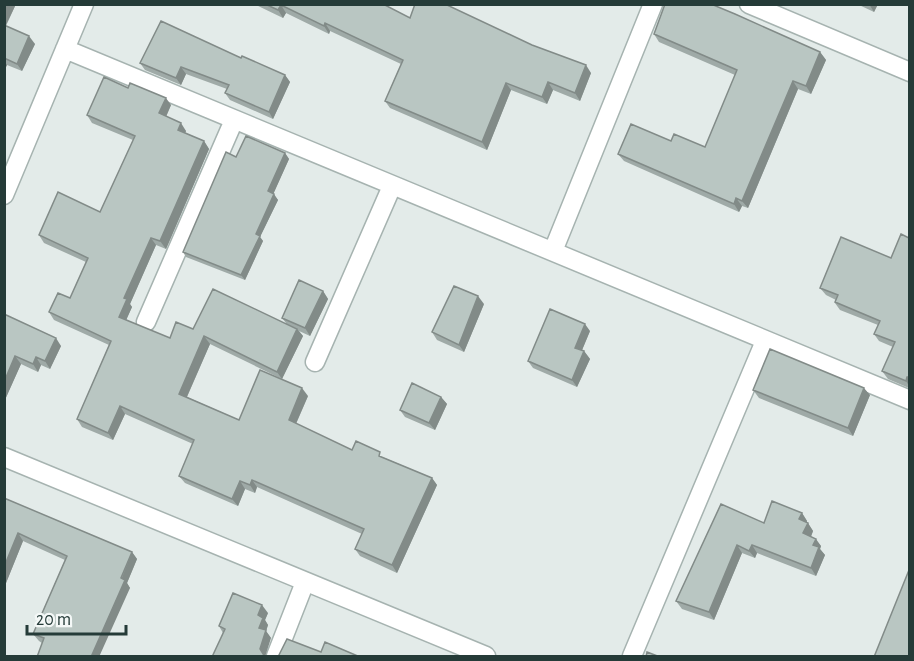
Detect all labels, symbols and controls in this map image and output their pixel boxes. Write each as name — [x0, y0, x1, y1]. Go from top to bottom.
scale bar — [27, 598, 126, 636]
text: 20 m — [36, 611, 71, 629]

